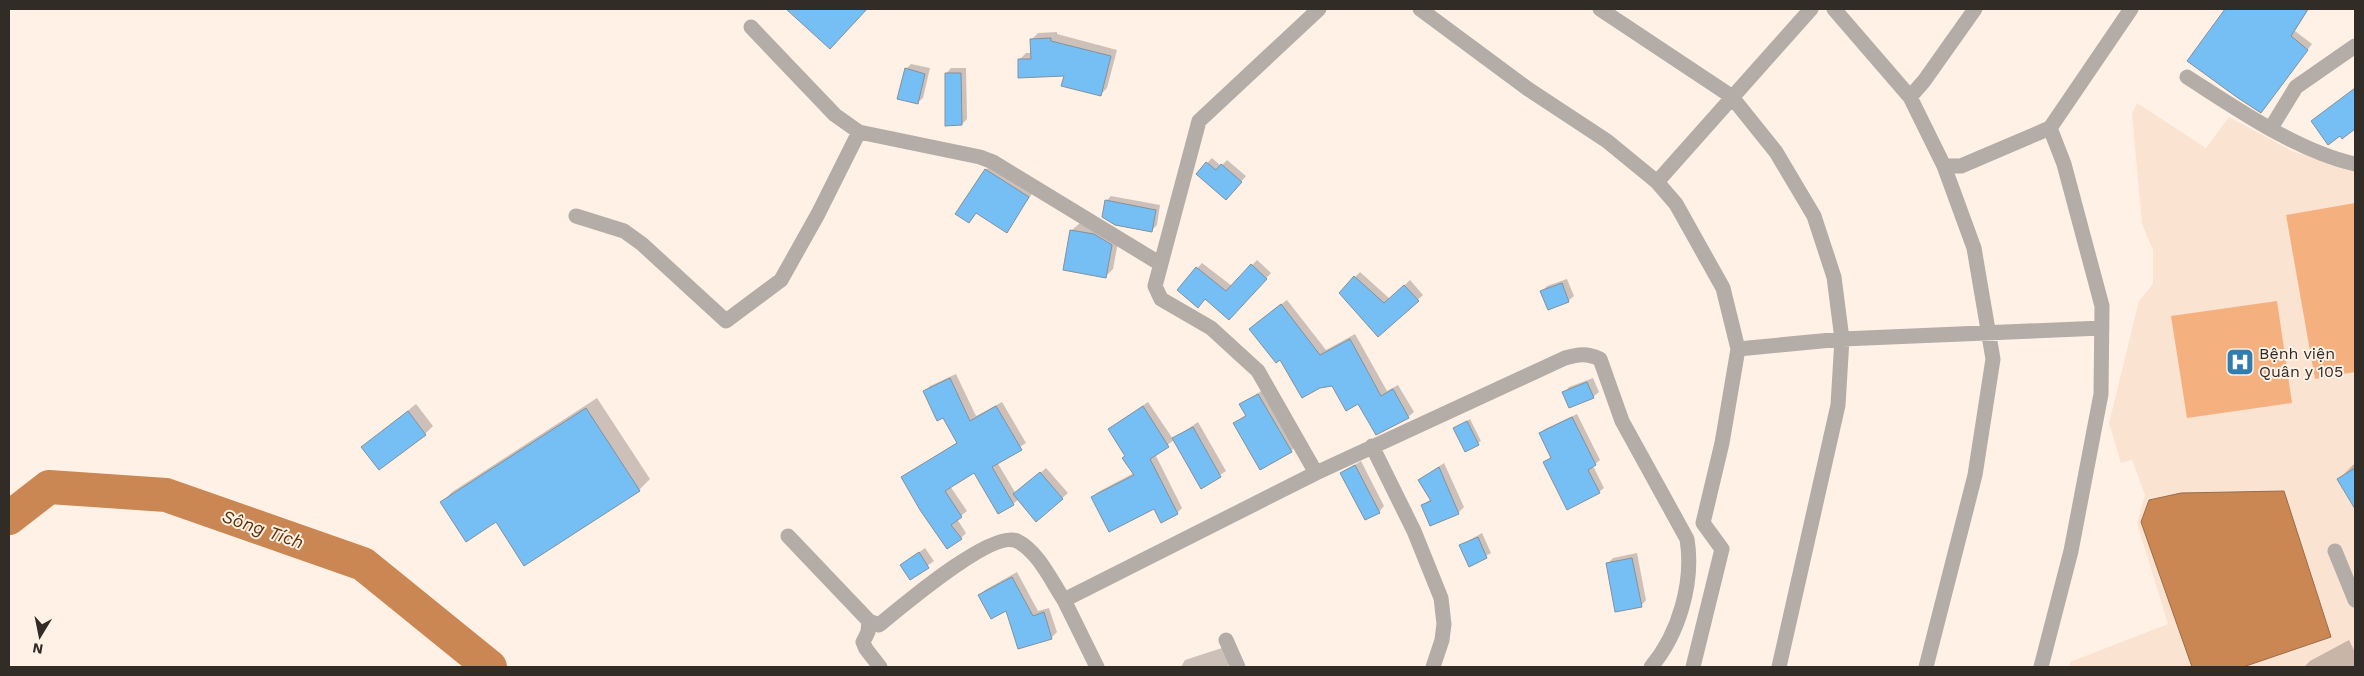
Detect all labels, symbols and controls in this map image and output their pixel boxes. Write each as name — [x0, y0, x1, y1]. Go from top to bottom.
place label: Bệnh viện Quân y 105 — [2259, 344, 2343, 381]
hospital icon: Bệnh viện Quân y 105 — [2225, 347, 2255, 377]
water label: Sông Tích — [219, 505, 307, 553]
north arrow — [15, 611, 65, 661]
text: N — [31, 640, 44, 658]

